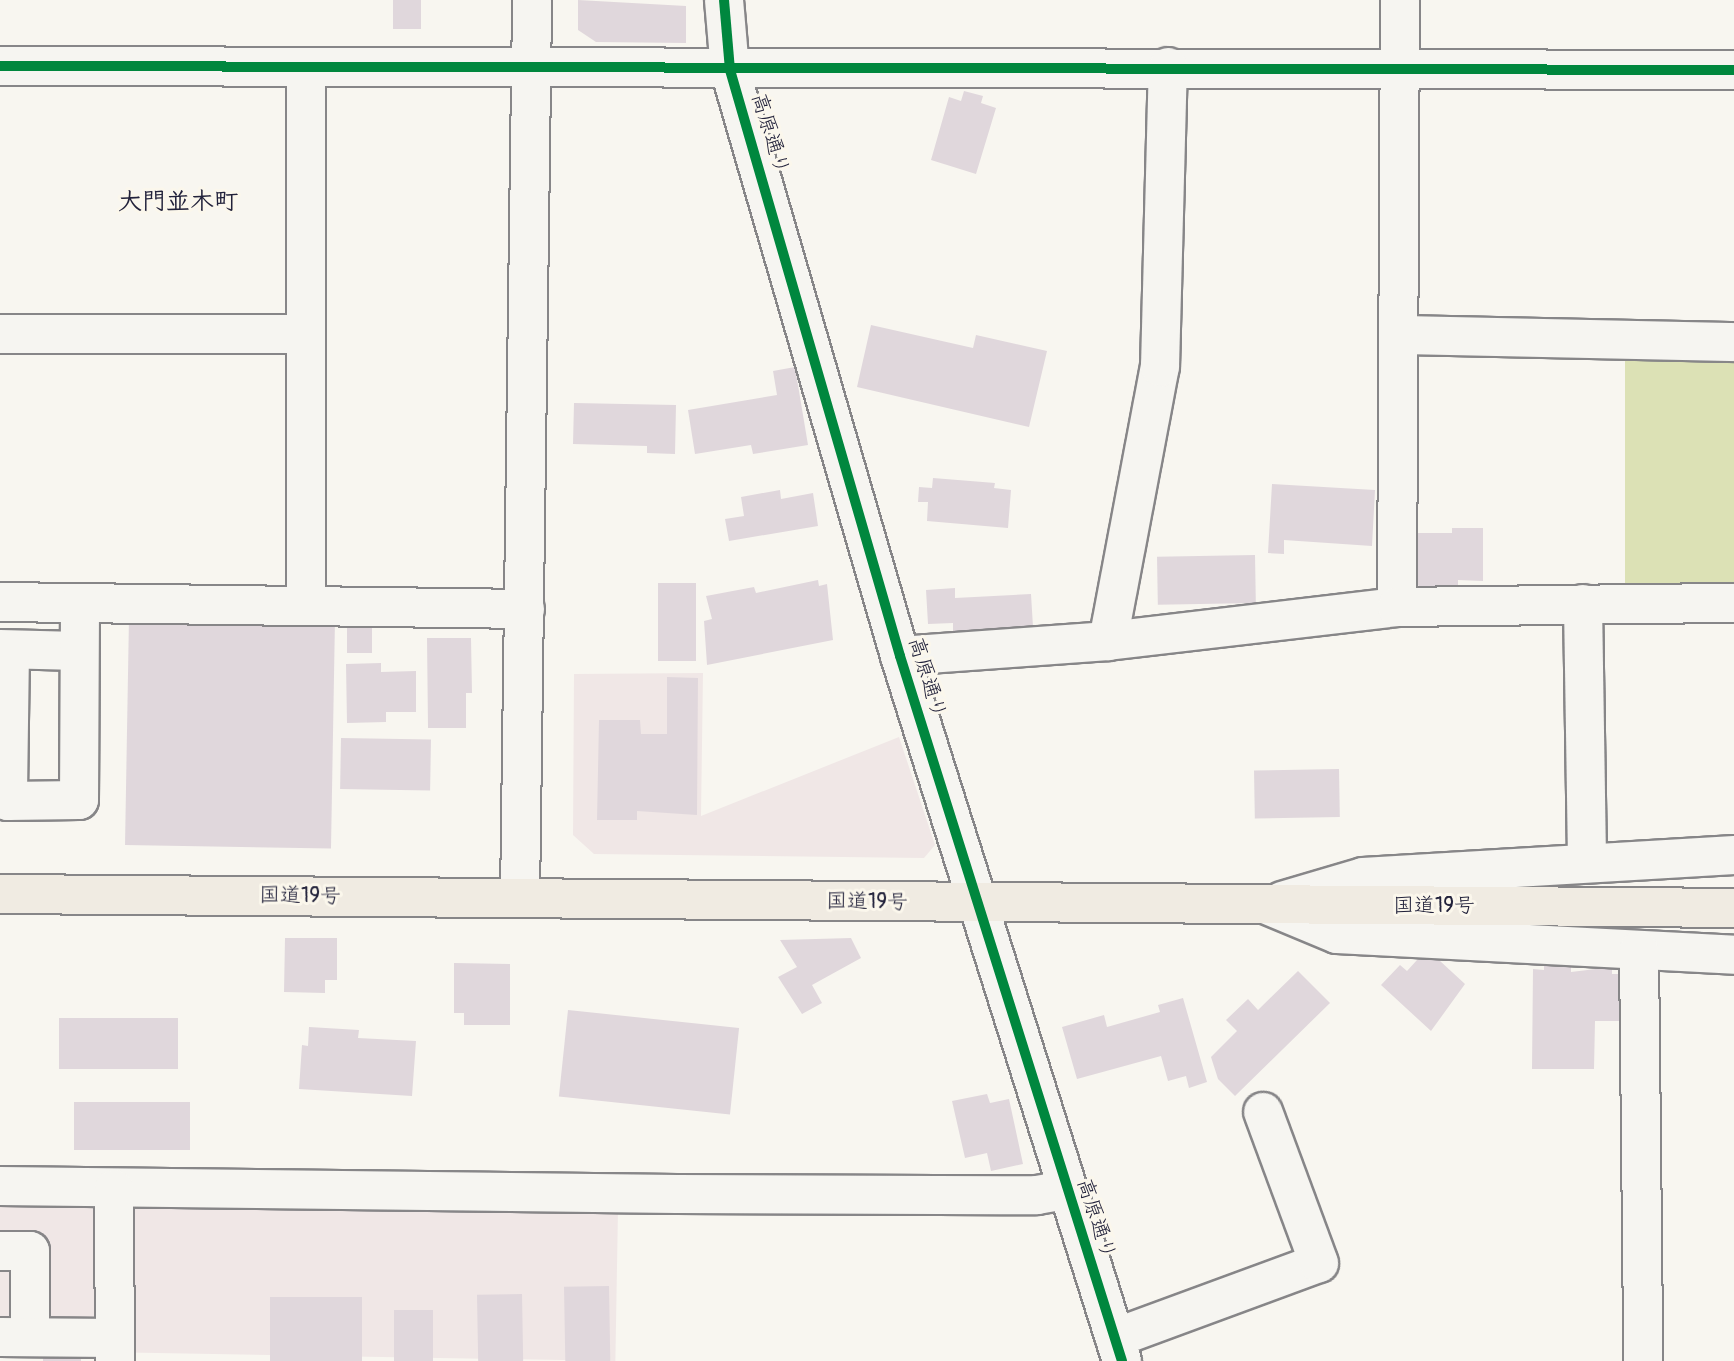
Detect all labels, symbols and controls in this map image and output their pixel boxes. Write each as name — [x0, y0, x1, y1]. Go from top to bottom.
street label: 高原通り — [746, 90, 794, 178]
district label: 大門並木町 — [118, 188, 238, 216]
street label: 高原通り — [903, 634, 951, 722]
street label: 国道19号 — [259, 883, 341, 909]
street label: 国道19号 — [826, 889, 908, 915]
street label: 国道19号 — [1393, 893, 1475, 919]
street label: 高原通り — [1071, 1175, 1121, 1263]

